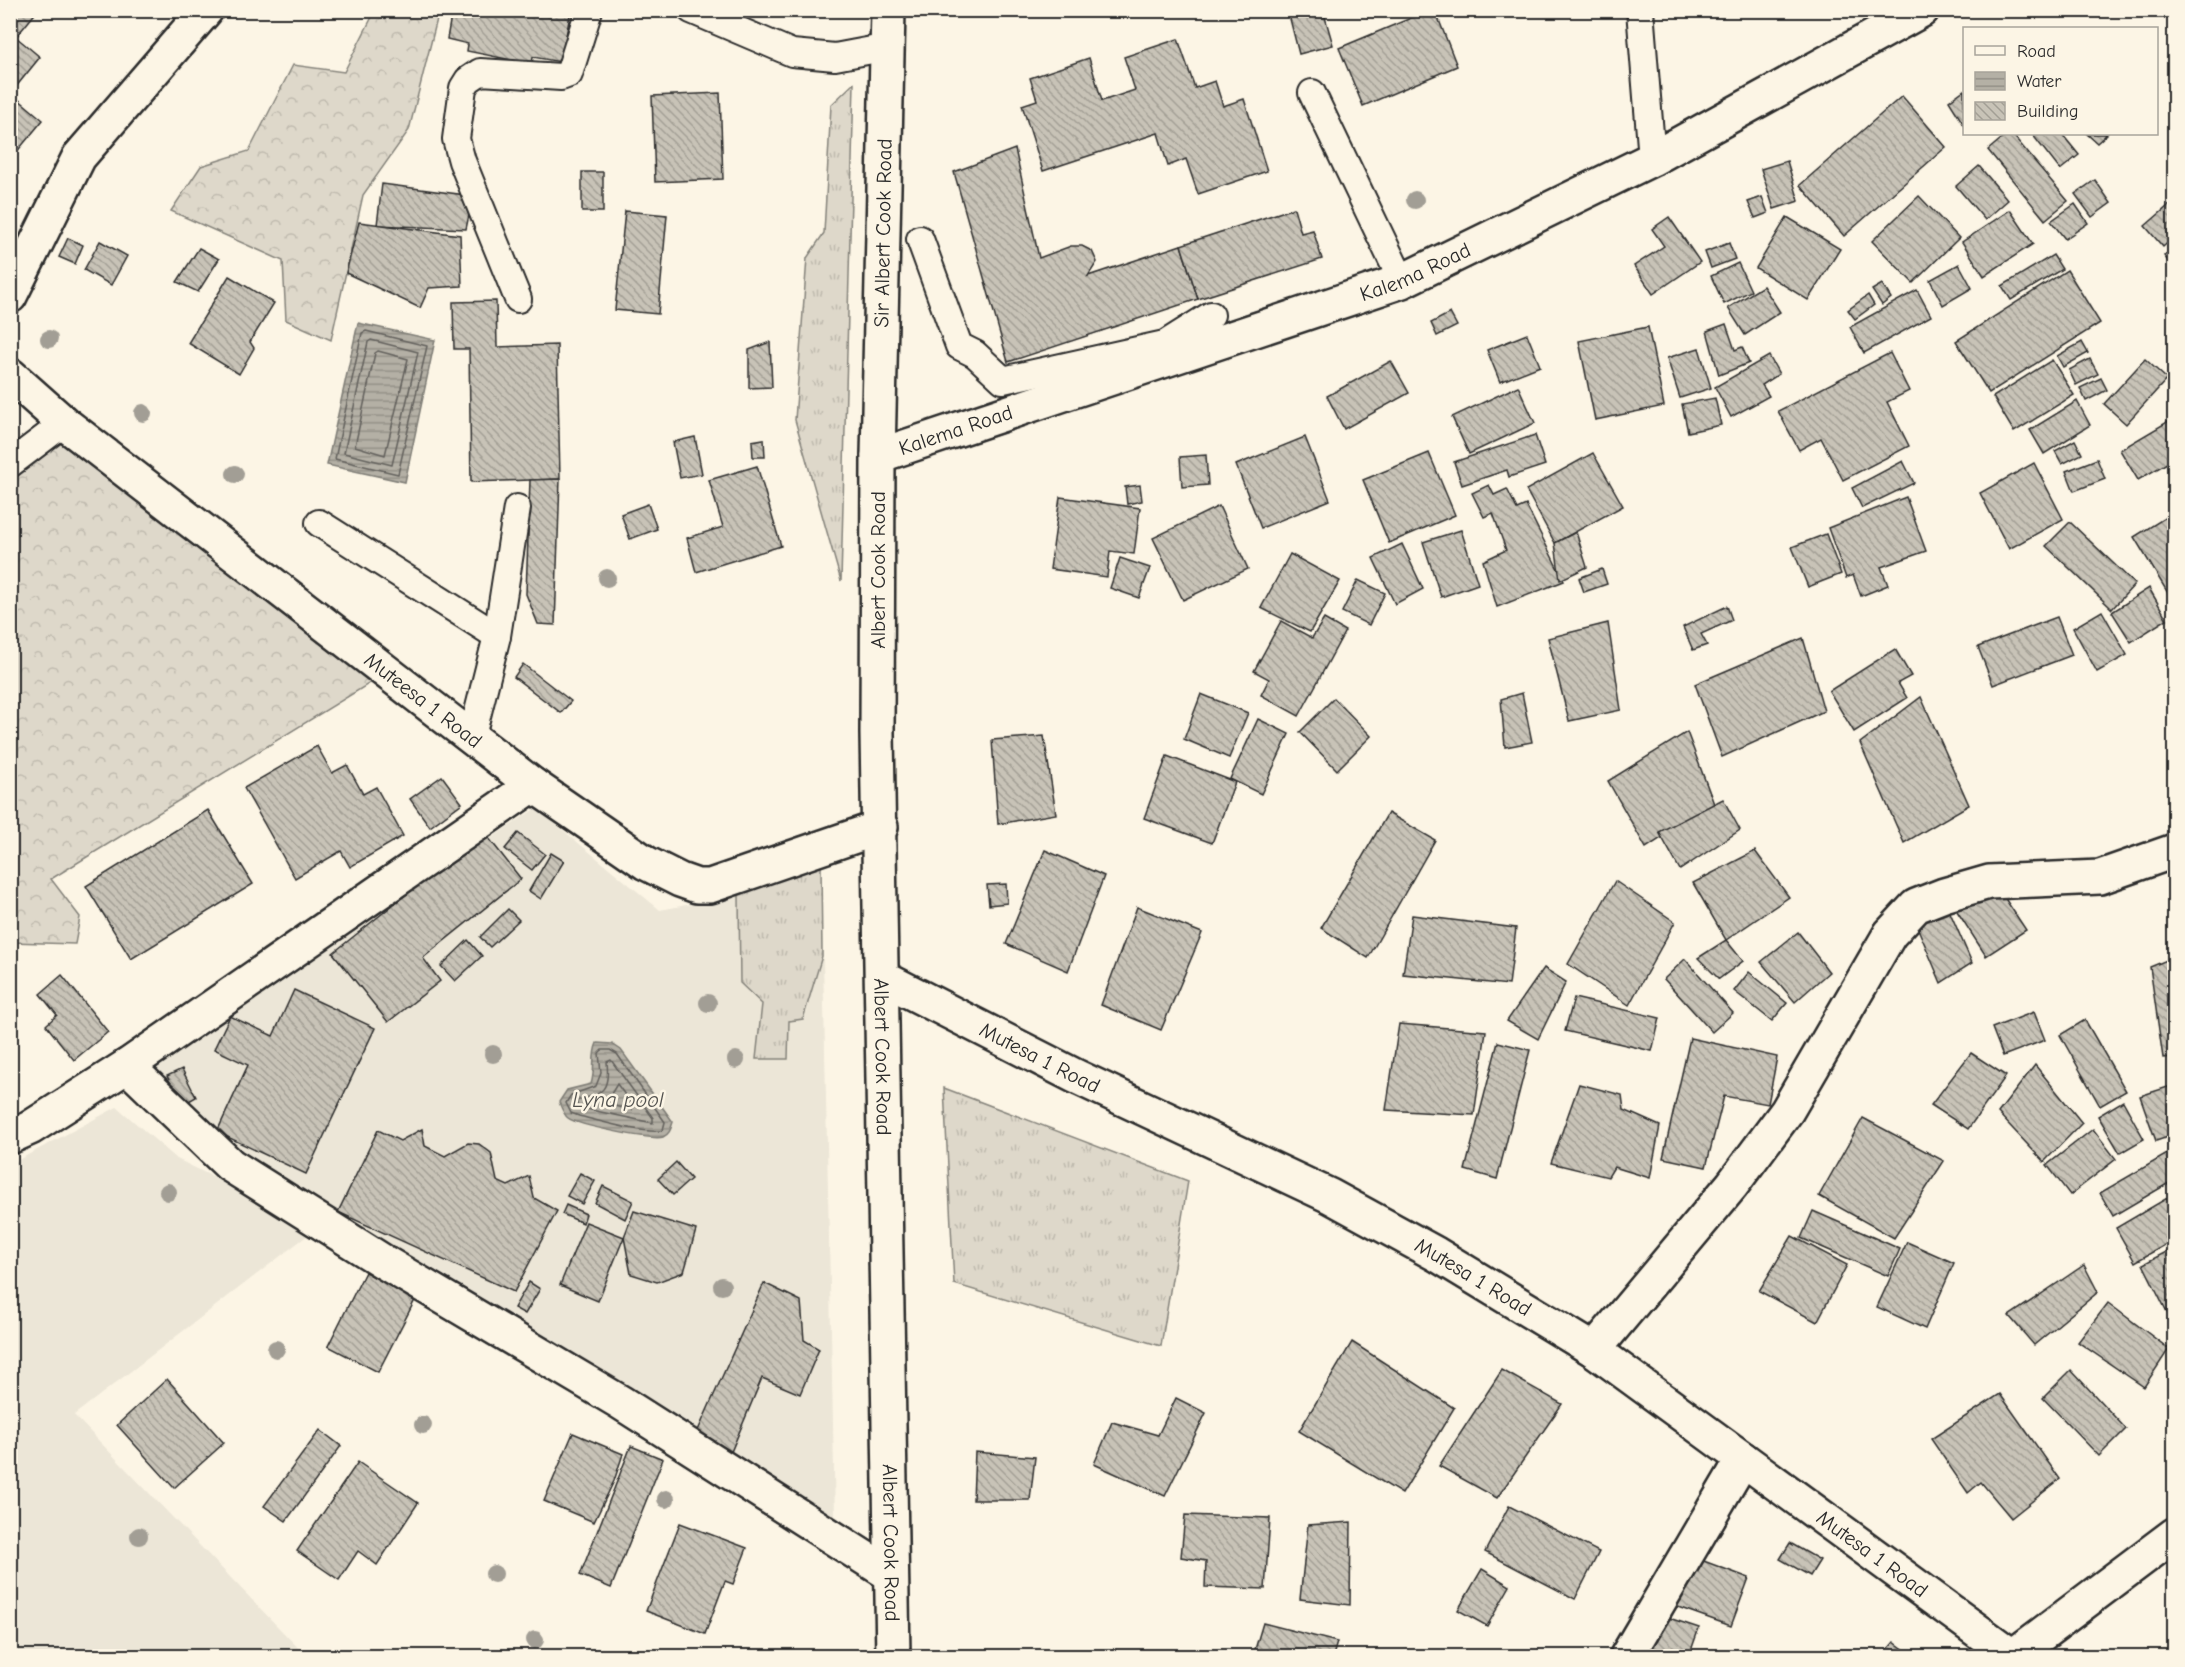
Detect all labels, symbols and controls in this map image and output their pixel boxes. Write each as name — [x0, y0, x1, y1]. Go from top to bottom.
legend — [1963, 27, 2158, 135]
text: Road — [2017, 41, 2056, 62]
text: Water — [2017, 71, 2062, 92]
text: Building — [2017, 101, 2079, 122]
street label: Sir Albert Cook Road — [869, 138, 897, 328]
street label: Kalema Road — [1357, 237, 1474, 306]
street label: Kalema Road — [896, 400, 1016, 460]
street label: Albert Cook Road — [866, 491, 890, 649]
street label: Muteesa 1 Road — [360, 647, 487, 753]
street label: Albert Cook Road — [869, 978, 896, 1136]
street label: Mutesa 1 Road — [976, 1017, 1104, 1098]
water label: Lyna pool — [572, 1087, 665, 1113]
street label: Mutesa 1 Road — [1411, 1233, 1536, 1321]
street label: Albert Cook Road — [878, 1464, 904, 1622]
street label: Mutesa 1 Road — [1812, 1505, 1932, 1602]

